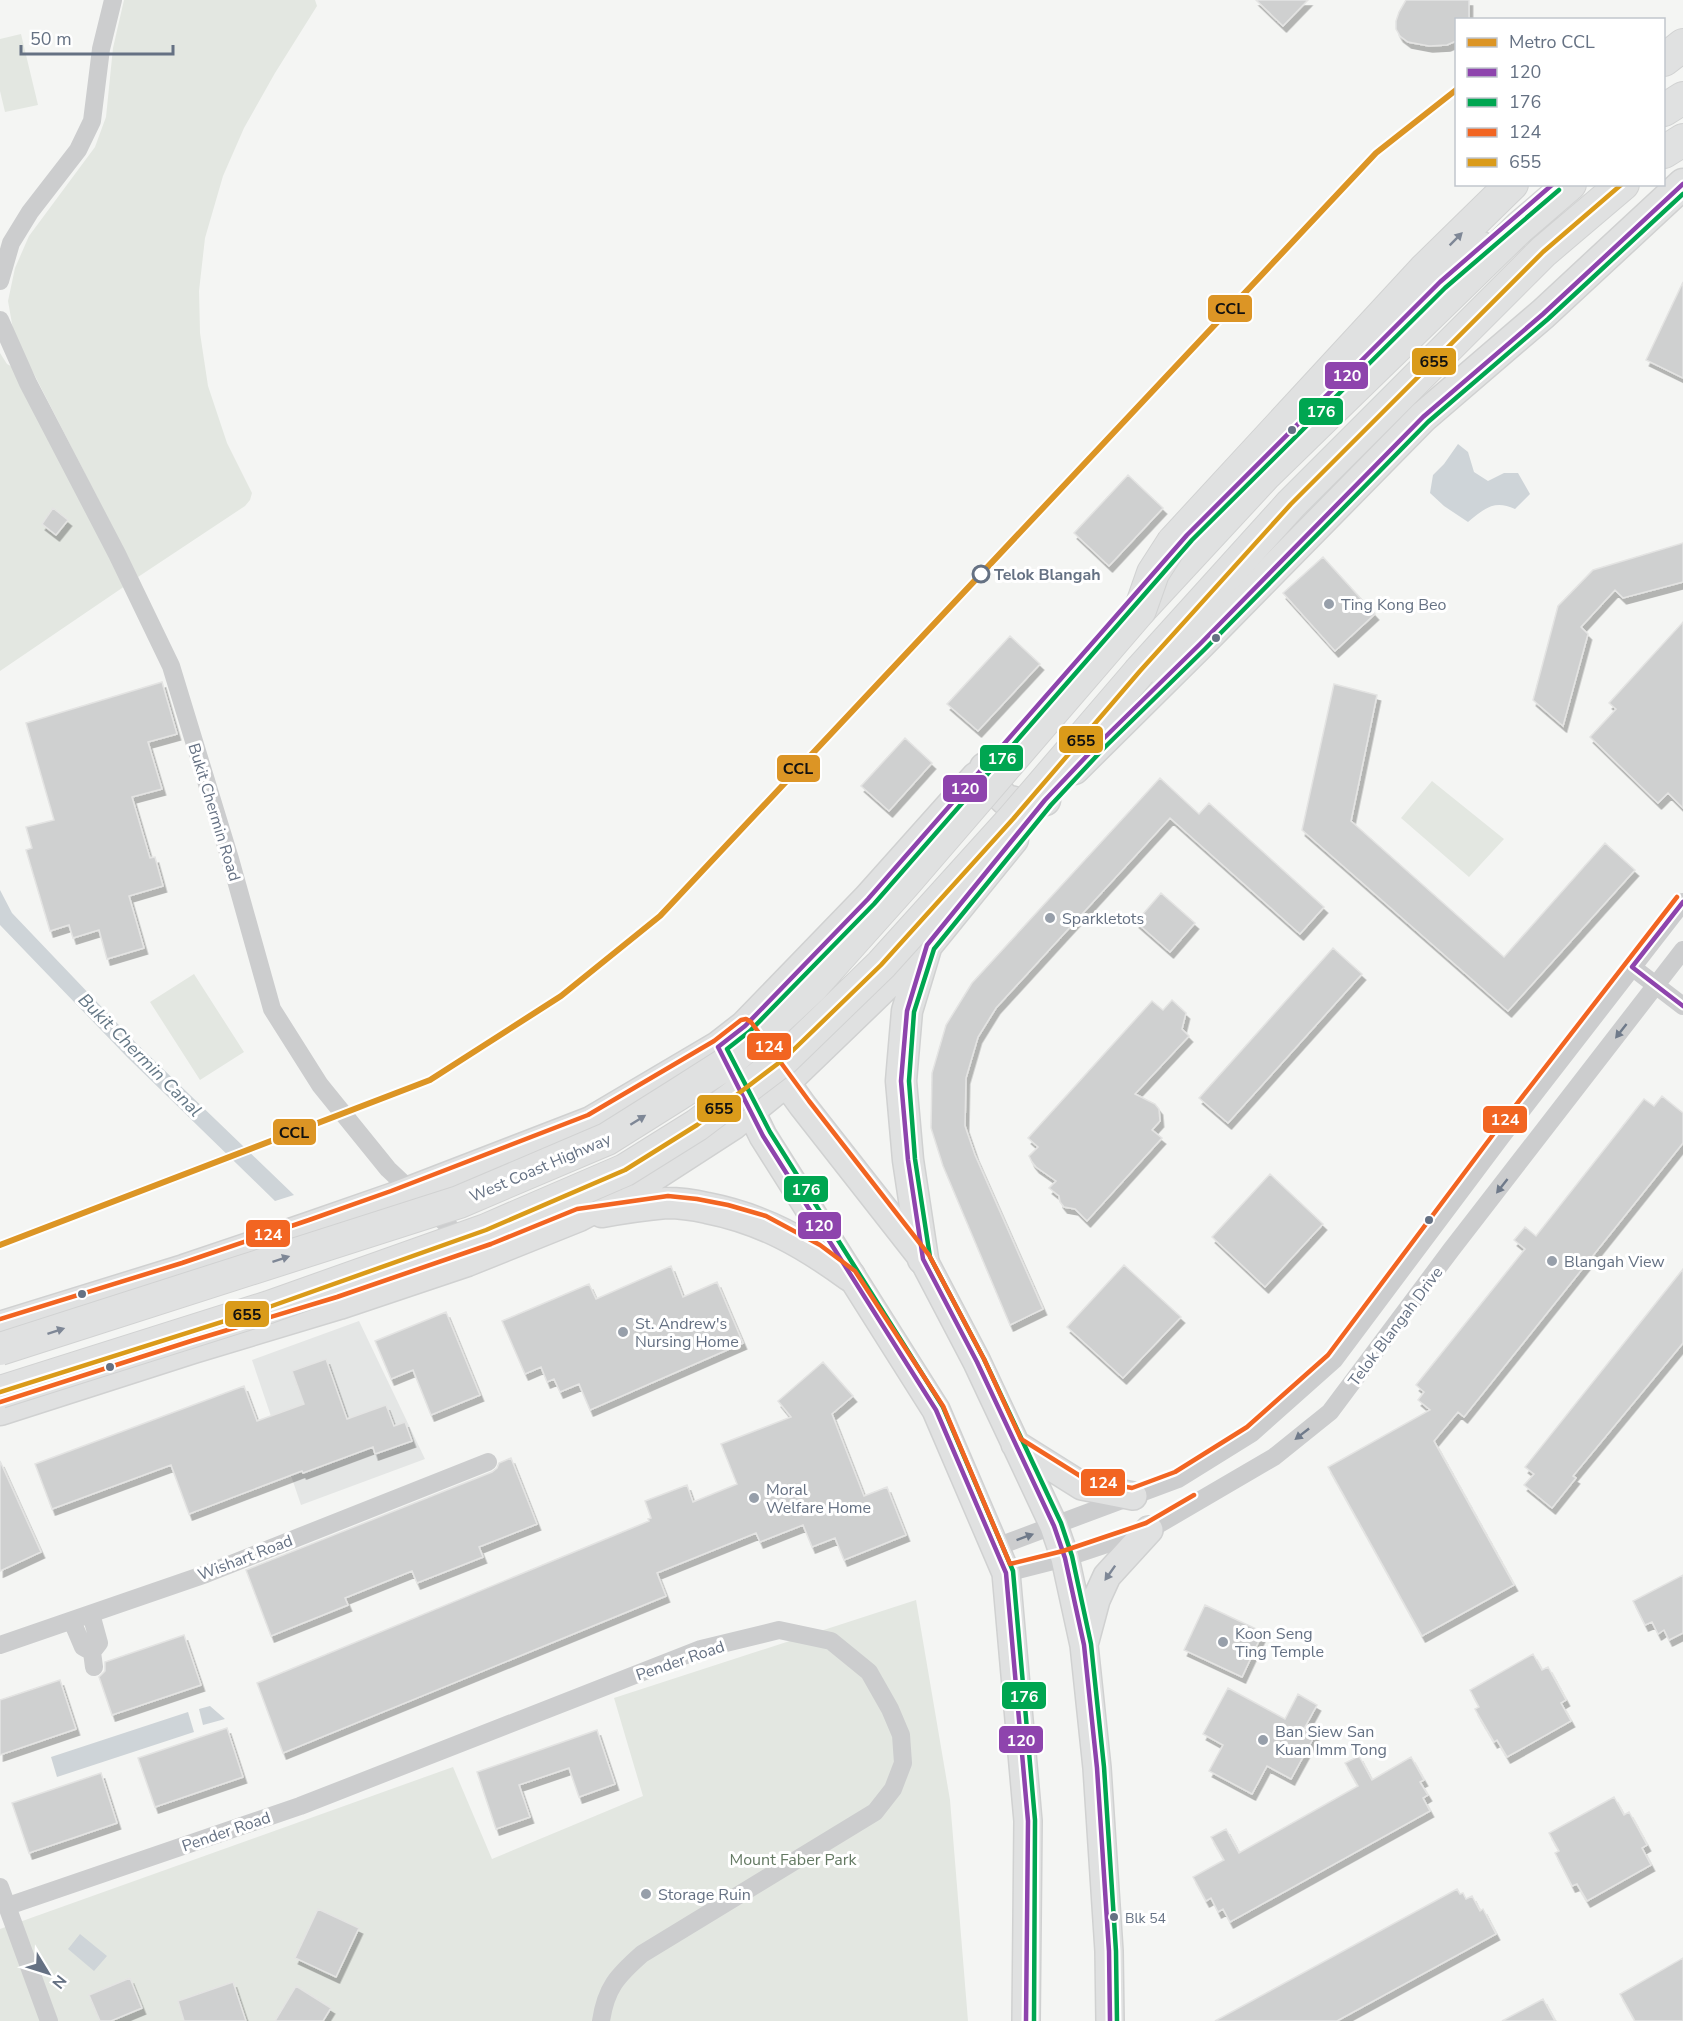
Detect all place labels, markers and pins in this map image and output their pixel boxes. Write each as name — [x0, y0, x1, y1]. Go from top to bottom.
unlabelled marker — [1286, 424, 1298, 436]
place label: Telok Blangah — [994, 564, 1101, 586]
marker: Telok Blangah — [972, 565, 990, 583]
place label: Ting Kong Beo — [1341, 594, 1447, 616]
marker: Ting Kong Beo — [1322, 597, 1336, 611]
unlabelled marker — [1210, 632, 1222, 644]
place label: Sparkletots — [1062, 908, 1144, 930]
marker: Sparkletots — [1043, 911, 1057, 925]
unlabelled marker — [1423, 1214, 1435, 1226]
place label: Blangah View — [1564, 1251, 1665, 1273]
marker: Blangah View — [1545, 1254, 1559, 1268]
unlabelled marker — [76, 1288, 88, 1300]
place label: St. Andrew's Nursing Home — [635, 1313, 739, 1353]
marker: St. Andrew's Nursing Home — [616, 1325, 630, 1339]
unlabelled marker — [104, 1361, 116, 1373]
place label: Moral Welfare Home — [766, 1479, 871, 1519]
marker: Moral Welfare Home — [747, 1491, 761, 1505]
place label: Koon Seng Ting Temple — [1235, 1623, 1324, 1663]
marker: Koon Seng Ting Temple — [1216, 1635, 1230, 1649]
place label: Ban Siew San Kuan Imm Tong — [1275, 1721, 1387, 1761]
marker: Ban Siew San Kuan Imm Tong — [1256, 1733, 1270, 1747]
place label: Storage Ruin — [658, 1884, 751, 1906]
marker: Storage Ruin — [639, 1887, 653, 1901]
place label: Blk 54 — [1125, 1909, 1166, 1928]
marker: Blk 54 — [1108, 1911, 1120, 1923]

